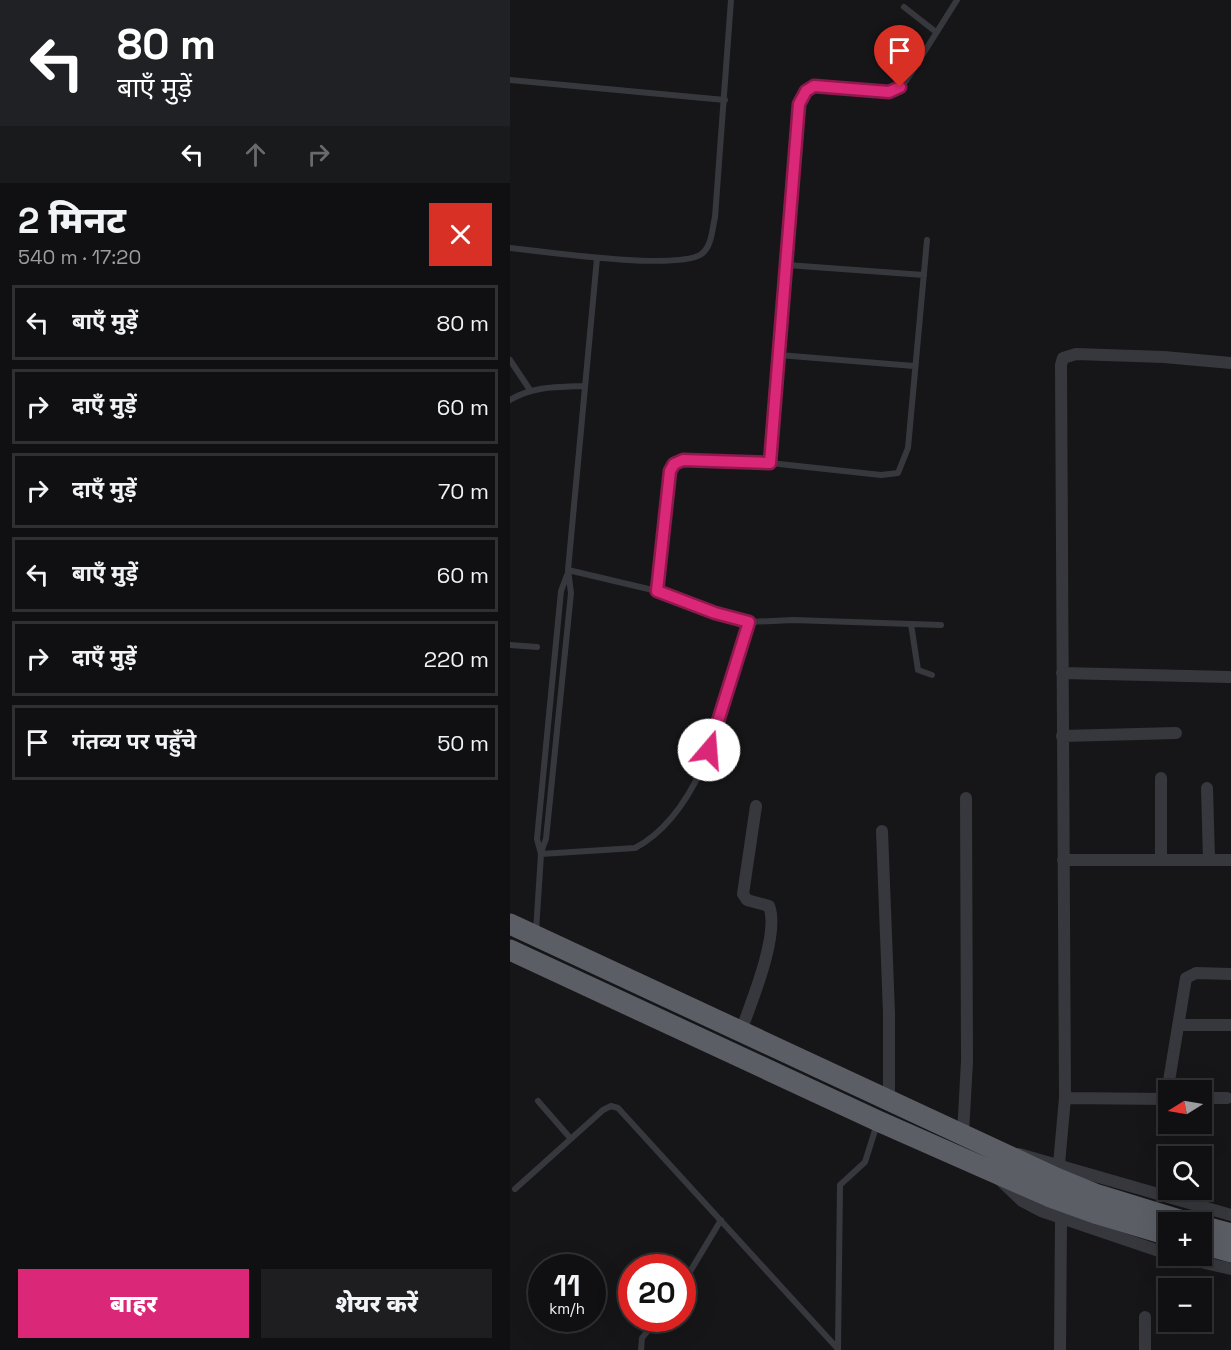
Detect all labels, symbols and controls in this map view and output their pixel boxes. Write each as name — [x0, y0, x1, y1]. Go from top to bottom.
text: 80 m — [117, 18, 216, 71]
icon: left — [18, 24, 96, 102]
pin — [874, 25, 925, 87]
icon: arrive — [883, 34, 916, 67]
text: बाएँ मुड़ें — [117, 70, 192, 105]
icon: left — [176, 138, 209, 171]
icon: ahead — [239, 138, 272, 171]
icon: right — [302, 138, 335, 171]
text: 2 मिनट — [18, 198, 126, 244]
button: close — [429, 203, 492, 266]
text: 540 m · 17:20 — [18, 244, 141, 270]
icon: left — [21, 306, 54, 339]
text: बाएँ मुड़ें — [72, 307, 138, 335]
text: 80 m — [437, 309, 489, 337]
icon: right — [21, 390, 54, 423]
text: दाएँ मुड़ें — [72, 391, 137, 419]
text: 60 m — [437, 393, 489, 421]
icon: right — [21, 474, 54, 507]
text: दाएँ मुड़ें — [72, 475, 137, 503]
text: 70 m — [438, 477, 489, 505]
icon: left — [21, 558, 54, 591]
text: बाएँ मुड़ें — [72, 559, 138, 587]
text: 60 m — [437, 561, 489, 589]
icon: right — [21, 642, 54, 675]
text: दाएँ मुड़ें — [72, 643, 137, 671]
text: 220 m — [424, 645, 489, 673]
position arrow — [677, 718, 741, 782]
icon: arrive — [21, 726, 54, 759]
text: गंतव्य पर पहुँचे — [72, 727, 196, 755]
text: 50 m — [437, 729, 489, 757]
north arrow — [1158, 1080, 1212, 1134]
map controls — [1158, 1080, 1212, 1332]
button: search — [1158, 1146, 1212, 1200]
button: + — [1158, 1212, 1212, 1266]
speed limit sign: 20 — [618, 1254, 696, 1332]
text: 11 — [553, 1266, 581, 1305]
button: बाहर — [18, 1269, 249, 1338]
button: शेयर करें — [261, 1269, 492, 1338]
button: − — [1158, 1278, 1212, 1332]
text: km/h — [549, 1299, 585, 1318]

